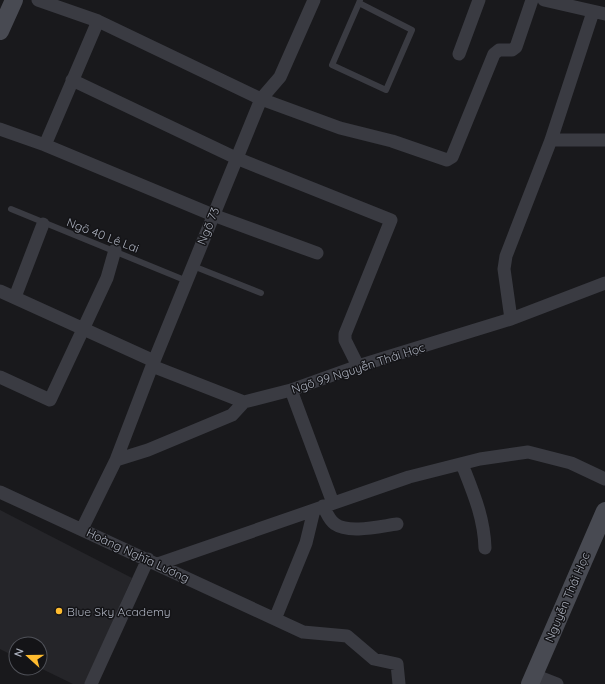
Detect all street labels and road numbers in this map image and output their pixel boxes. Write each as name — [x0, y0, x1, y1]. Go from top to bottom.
street label: Ngõ 73 — [194, 205, 222, 247]
street label: Ngõ 40 Lê Lai — [65, 214, 141, 256]
street label: Ngõ 99 Nguyễn Thái Học — [289, 339, 427, 397]
street label: Hoàng Nghĩa Lương — [84, 525, 192, 585]
street label: Nguyễn Thái Học — [541, 550, 593, 644]

